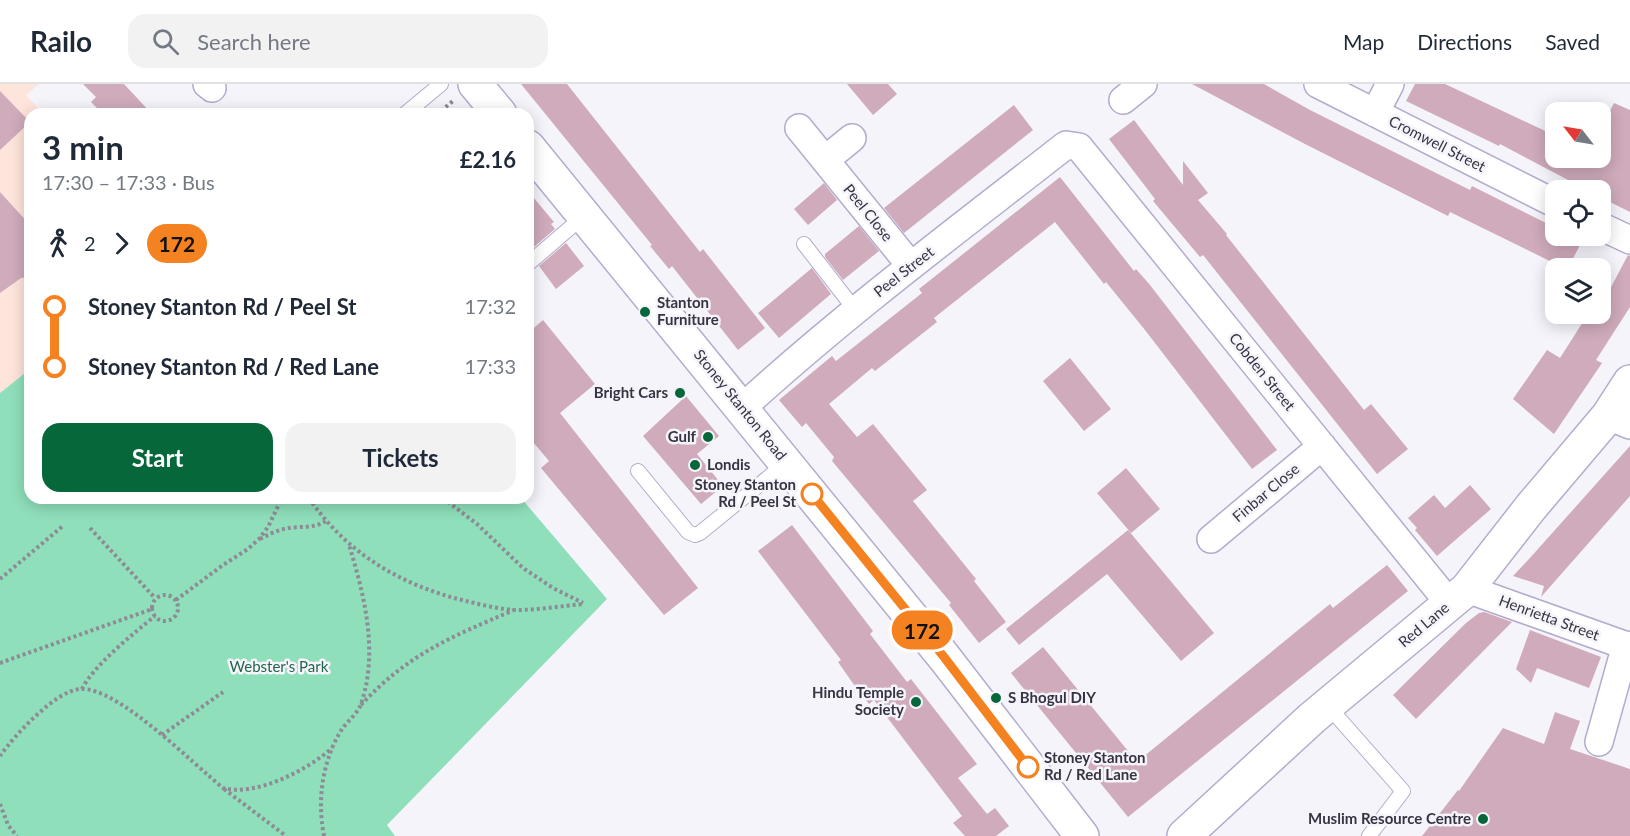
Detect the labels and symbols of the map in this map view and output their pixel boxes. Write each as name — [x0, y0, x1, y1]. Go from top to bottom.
north arrow — [1545, 102, 1611, 168]
street label: Cromwell Street — [1386, 111, 1489, 175]
street label: Peel Close — [840, 180, 897, 245]
street label: Peel Street — [870, 242, 938, 300]
place label: Stanton Furniture — [657, 293, 719, 328]
marker: Stanton Furniture — [638, 305, 652, 319]
street label: Cobden Street — [1226, 329, 1300, 414]
street label: Stoney Stanton Road — [691, 345, 791, 463]
place label: Bright Cars — [594, 383, 668, 401]
marker: Bright Cars — [673, 386, 687, 400]
place label: Gulf — [668, 427, 697, 445]
marker: Gulf — [701, 430, 715, 444]
place label: Londis — [707, 455, 751, 473]
marker: Londis — [688, 458, 702, 472]
street label: Finbar Close — [1228, 459, 1303, 525]
place label: Stoney Stanton Rd / Peel St — [694, 475, 796, 510]
marker: Stoney Stanton Rd / Peel St — [801, 483, 823, 505]
street label: Henrietta Street — [1497, 591, 1603, 644]
street label: Red Lane — [1394, 598, 1452, 651]
line badge: 172 — [888, 610, 956, 650]
park label: Webster's Park — [230, 657, 329, 675]
place label: Hindu Temple Society — [812, 683, 904, 718]
place label: S Bhogul DIY — [1008, 688, 1096, 706]
marker: S Bhogul DIY — [989, 691, 1003, 705]
marker: Hindu Temple Society — [909, 695, 923, 709]
place label: Stoney Stanton Rd / Red Lane — [1044, 748, 1146, 783]
marker: Stoney Stanton Rd / Red Lane — [1017, 756, 1039, 778]
place label: Muslim Resource Centre — [1308, 809, 1471, 827]
marker: Muslim Resource Centre — [1476, 812, 1490, 826]

